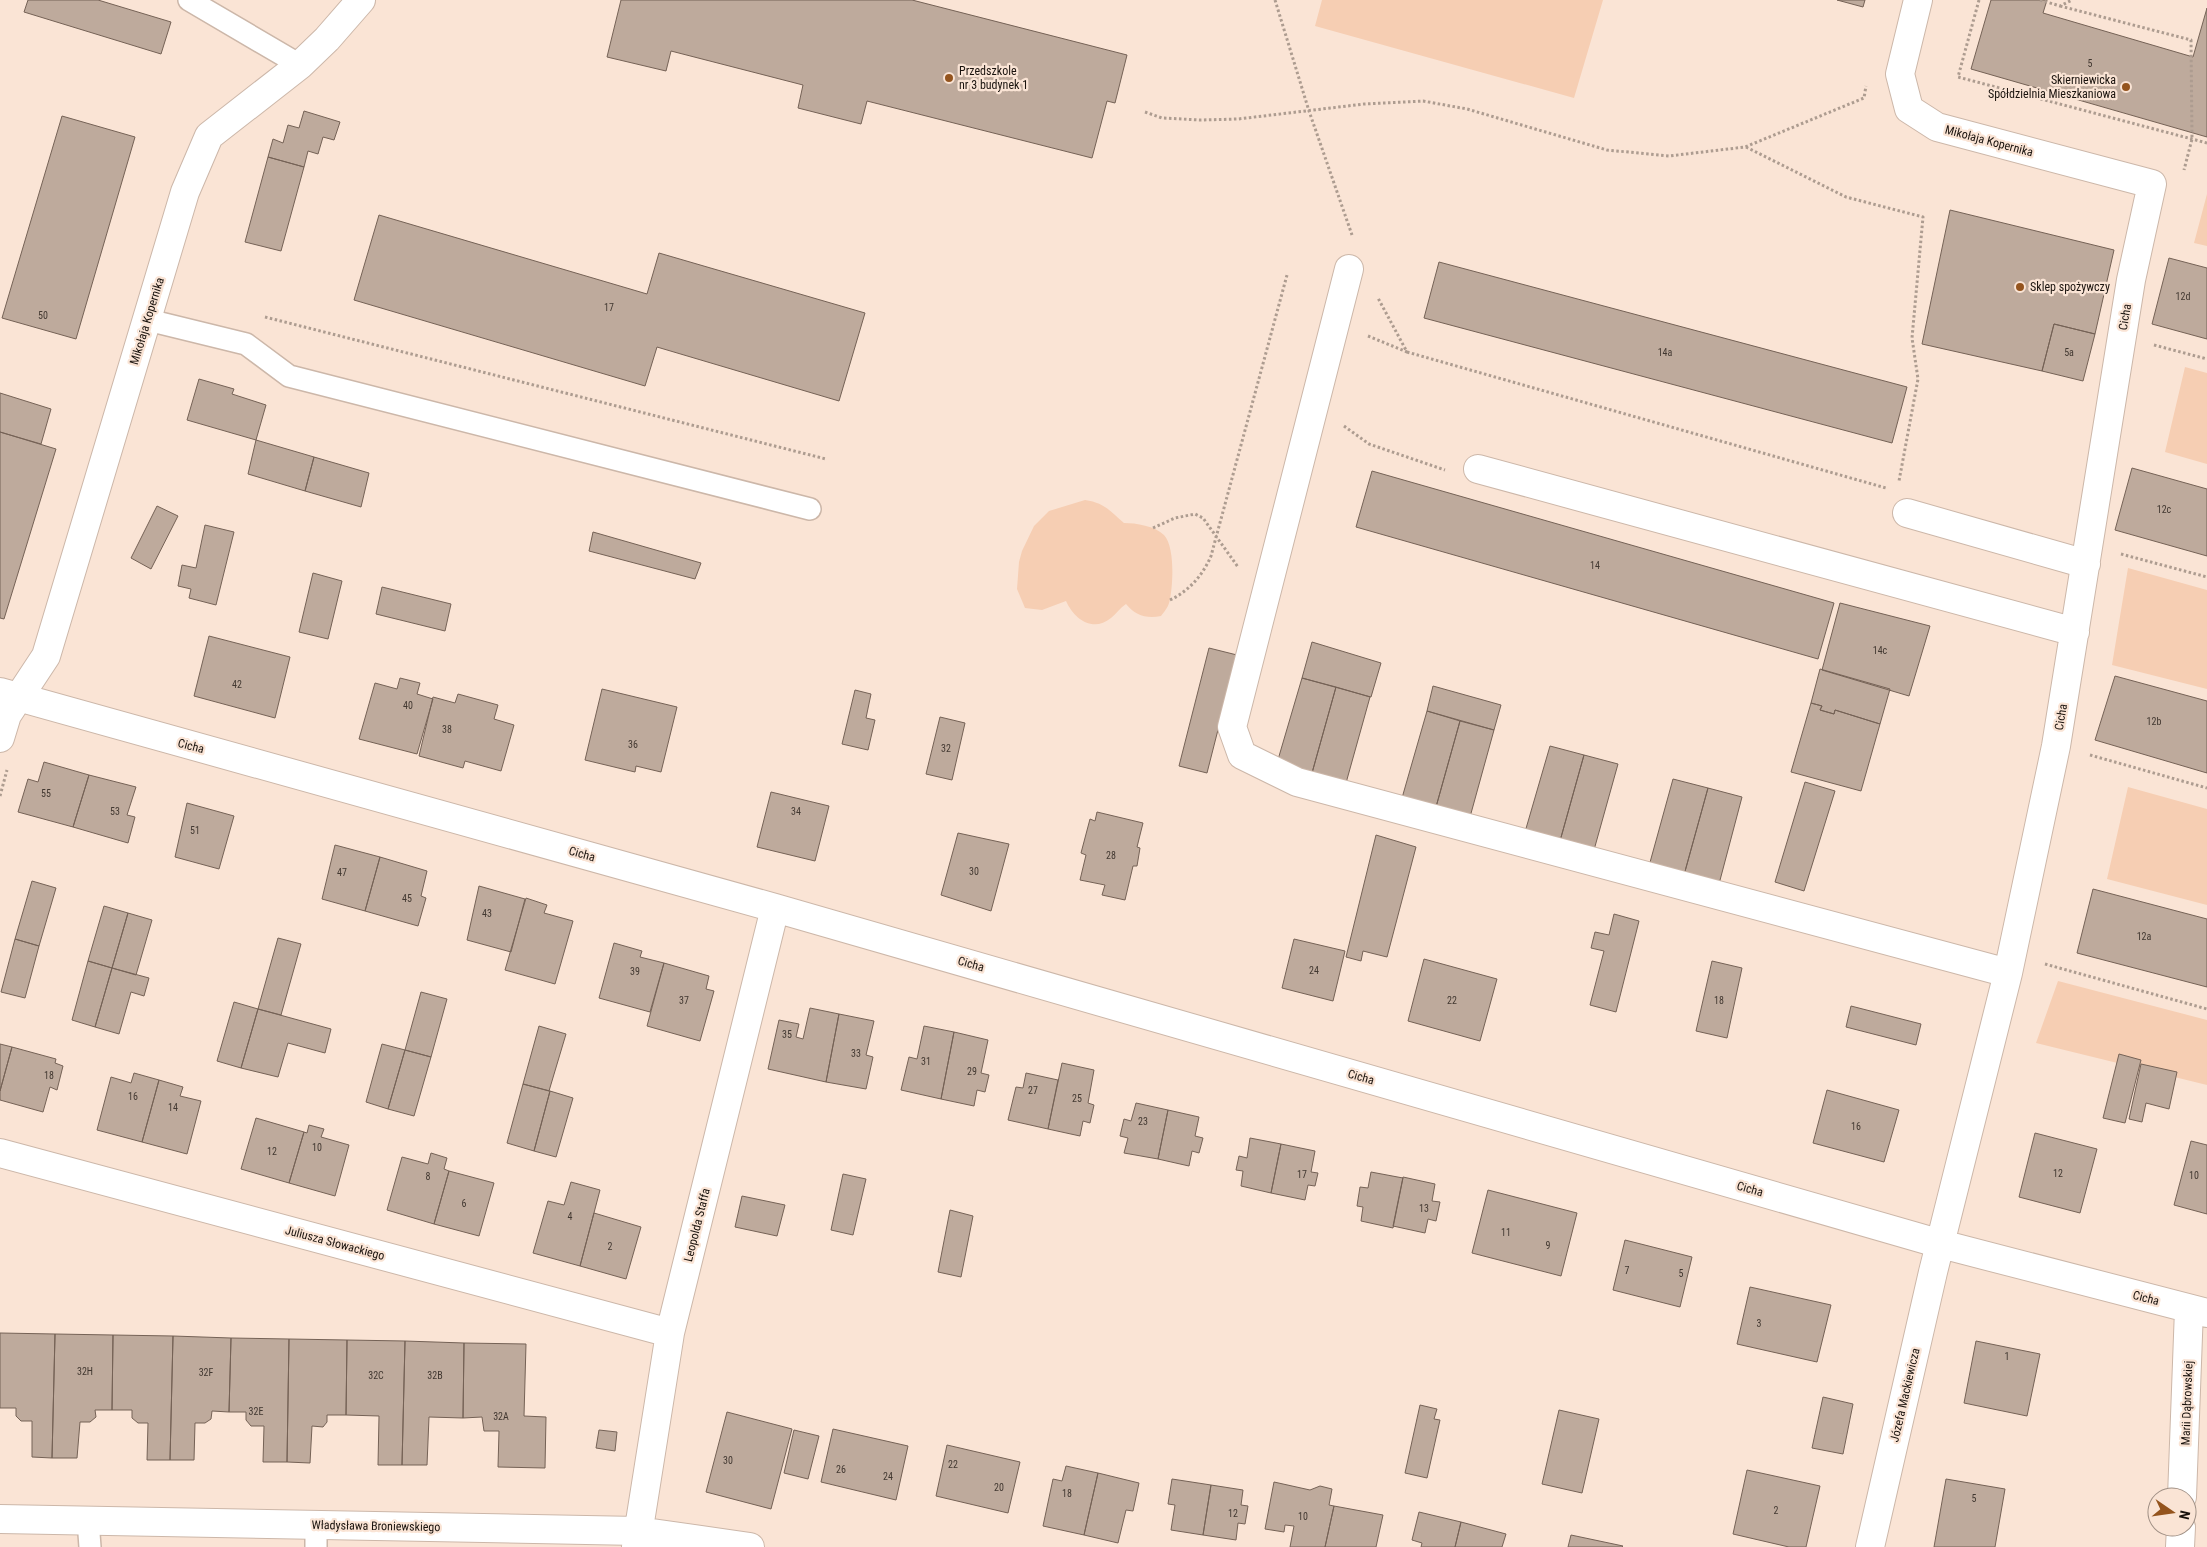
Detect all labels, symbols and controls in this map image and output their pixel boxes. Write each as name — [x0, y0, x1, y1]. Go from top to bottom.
house number: 5 — [2088, 58, 2093, 69]
place label: Przedszkole nr 3 budynek 1 — [959, 64, 1028, 92]
marker: Przedszkole nr 3 budynek 1 — [943, 72, 955, 84]
place label: Skierniewicka Spółdzielnia Mieszkaniowa — [1988, 73, 2116, 101]
marker: Skierniewicka Spółdzielnia Mieszkaniowa — [2120, 81, 2132, 93]
street label: Mikołaja Kopernika — [1943, 123, 2035, 160]
street label: Mikołaja Kopernika — [127, 275, 167, 366]
place label: Sklep spożywczy — [2030, 280, 2110, 294]
marker: Sklep spożywczy — [2014, 281, 2026, 293]
house number: 12d — [2176, 291, 2190, 302]
house number: 17 — [604, 302, 614, 313]
street label: Cicha — [2116, 303, 2134, 331]
house number: 50 — [38, 310, 48, 321]
house number: 14a — [1658, 347, 1673, 358]
house number: 5a — [2064, 347, 2074, 358]
house number: 12c — [2157, 504, 2172, 515]
house number: 14 — [1590, 560, 1600, 571]
house number: 14c — [1873, 645, 1888, 656]
house number: 42 — [232, 679, 242, 690]
house number: 40 — [403, 700, 413, 711]
street label: Cicha — [2052, 703, 2070, 731]
house number: 12b — [2147, 716, 2161, 727]
house number: 38 — [442, 724, 452, 735]
street label: Cicha — [176, 736, 206, 756]
house number: 36 — [628, 739, 638, 750]
house number: 32 — [941, 743, 951, 754]
house number: 55 — [41, 788, 51, 799]
house number: 53 — [110, 806, 120, 817]
house number: 34 — [791, 806, 801, 817]
house number: 51 — [190, 825, 200, 836]
street label: Cicha — [567, 844, 597, 864]
house number: 28 — [1106, 850, 1116, 861]
house number: 30 — [969, 866, 979, 877]
house number: 47 — [337, 867, 347, 878]
house number: 45 — [402, 893, 412, 904]
house number: 43 — [482, 908, 492, 919]
house number: 12a — [2137, 931, 2152, 942]
street label: Cicha — [956, 954, 986, 974]
house number: 24 — [1309, 965, 1319, 976]
house number: 39 — [630, 966, 640, 977]
house number: 37 — [679, 995, 689, 1006]
house number: 22 — [1447, 995, 1457, 1006]
house number: 18 — [1714, 995, 1724, 1006]
house number: 35 — [782, 1029, 792, 1040]
house number: 33 — [851, 1048, 861, 1059]
house number: 31 — [921, 1056, 931, 1067]
house number: 29 — [967, 1066, 977, 1077]
street label: Cicha — [1346, 1067, 1376, 1087]
house number: 18 — [44, 1070, 54, 1081]
house number: 27 — [1028, 1085, 1038, 1096]
house number: 16 — [128, 1091, 138, 1102]
house number: 25 — [1072, 1093, 1082, 1104]
house number: 14 — [168, 1102, 178, 1113]
house number: 23 — [1138, 1116, 1148, 1127]
house number: 16 — [1851, 1121, 1861, 1132]
house number: 10 — [312, 1142, 322, 1153]
house number: 12 — [267, 1146, 277, 1157]
house number: 12 — [2053, 1168, 2063, 1179]
house number: 17 — [1297, 1169, 1307, 1180]
house number: 10 — [2189, 1170, 2199, 1181]
house number: 8 — [426, 1171, 431, 1182]
street label: Cicha — [1735, 1179, 1765, 1199]
street label: Leopolda Staffa — [681, 1186, 713, 1263]
house number: 6 — [462, 1198, 467, 1209]
house number: 13 — [1419, 1203, 1429, 1214]
house number: 4 — [568, 1211, 573, 1222]
street label: Juliusza Słowackiego — [284, 1223, 386, 1263]
house number: 11 — [1501, 1227, 1511, 1238]
house number: 9 — [1546, 1240, 1551, 1251]
house number: 2 — [608, 1241, 613, 1252]
house number: 7 — [1625, 1265, 1630, 1276]
house number: 5 — [1679, 1268, 1684, 1279]
street label: Cicha — [2131, 1288, 2161, 1308]
house number: 3 — [1757, 1318, 1762, 1329]
street label: Józefa Mackiewicza — [1887, 1346, 1923, 1443]
house number: 1 — [2005, 1351, 2009, 1362]
street label: Marii Dąbrowskiej — [2179, 1361, 2195, 1445]
house number: 32H — [77, 1366, 93, 1377]
house number: 32F — [199, 1367, 214, 1378]
house number: 32C — [368, 1370, 384, 1381]
house number: 32B — [427, 1370, 443, 1381]
house number: 32E — [249, 1406, 263, 1417]
house number: 32A — [493, 1411, 509, 1422]
house number: 30 — [723, 1455, 733, 1466]
house number: 22 — [948, 1459, 958, 1470]
house number: 26 — [836, 1464, 846, 1475]
house number: 24 — [883, 1471, 893, 1482]
house number: 20 — [994, 1482, 1004, 1493]
north arrow — [2147, 1487, 2197, 1537]
house number: 18 — [1062, 1488, 1072, 1499]
house number: 5 — [1972, 1493, 1977, 1504]
house number: 2 — [1774, 1505, 1779, 1516]
house number: 12 — [1228, 1508, 1238, 1519]
text: N — [2176, 1509, 2193, 1521]
house number: 10 — [1298, 1511, 1308, 1522]
street label: Władysława Broniewskiego — [312, 1518, 440, 1534]

